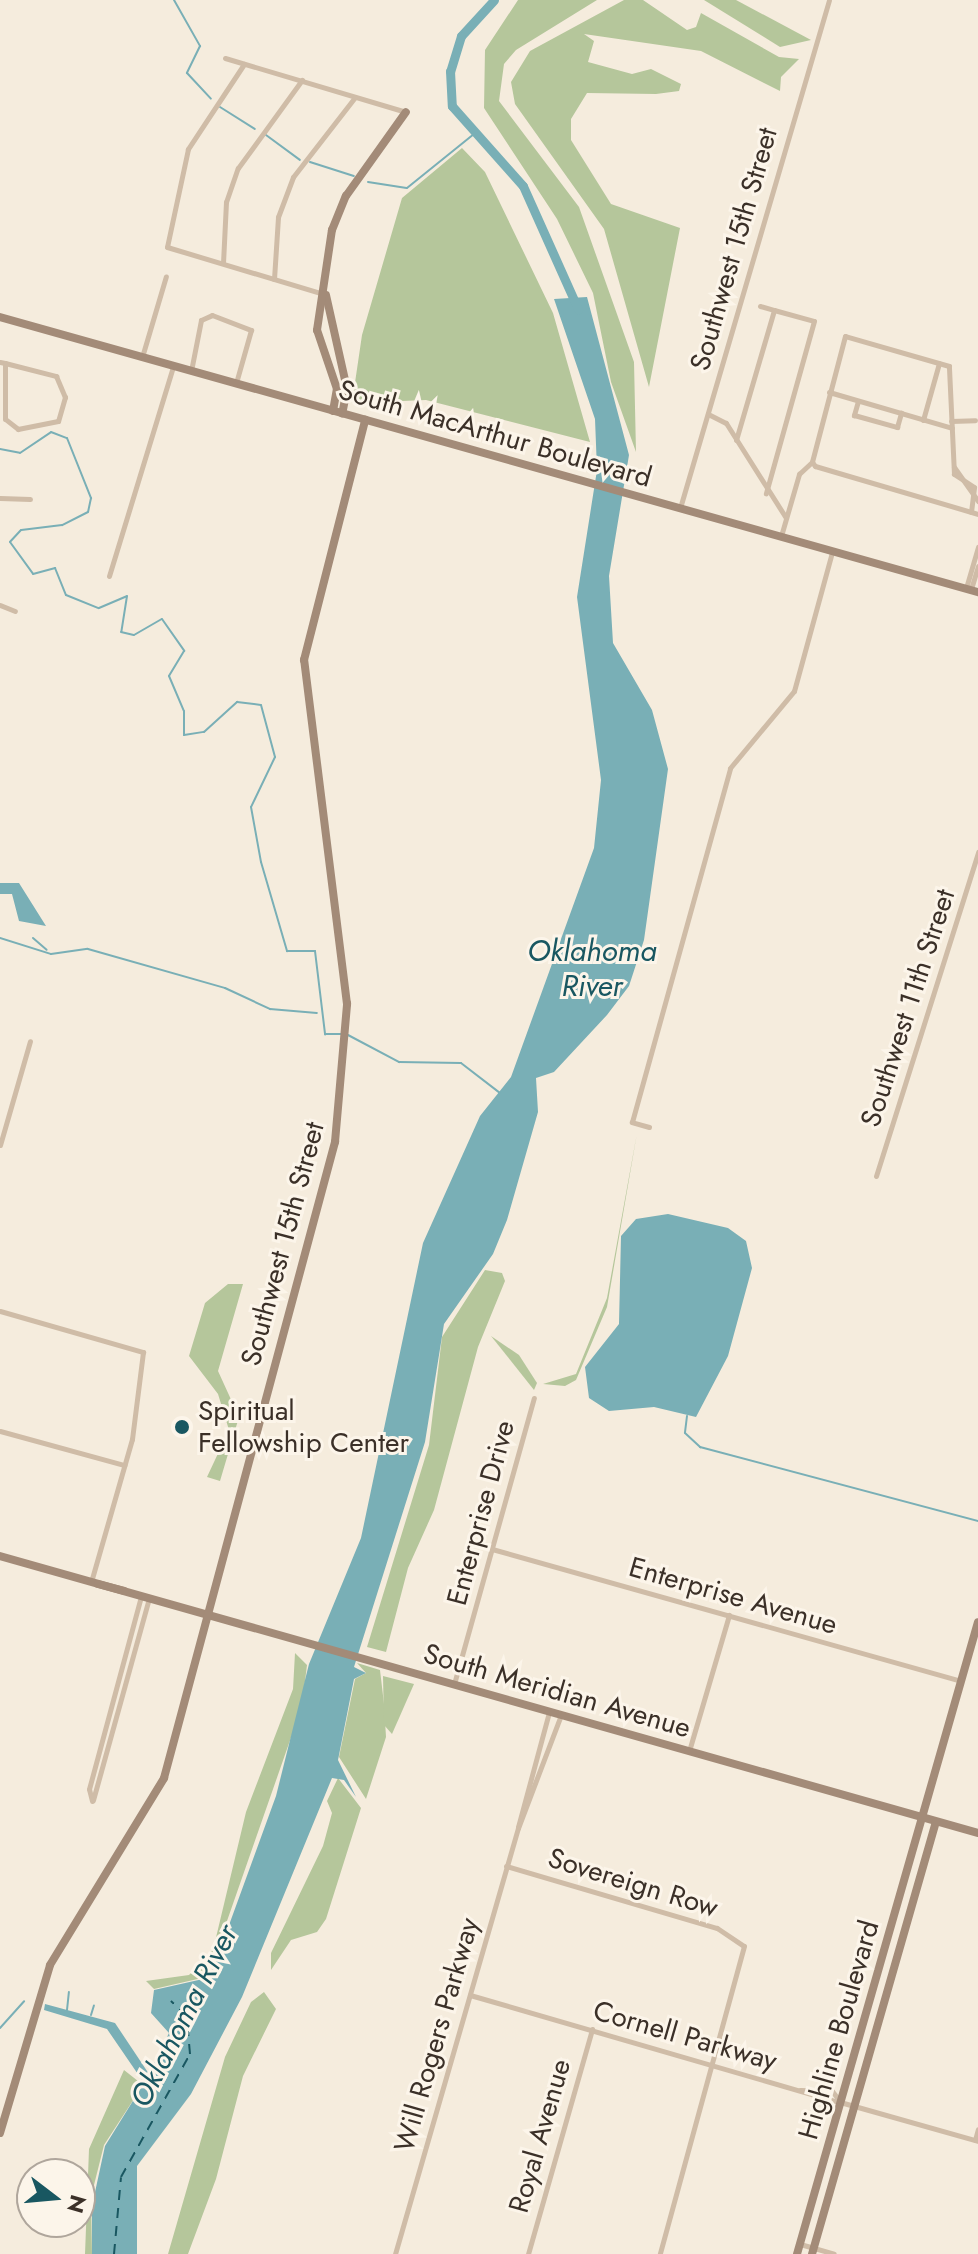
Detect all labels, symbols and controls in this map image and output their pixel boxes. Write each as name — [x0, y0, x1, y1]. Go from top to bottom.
street label: Southwest 15th Street — [683, 124, 785, 374]
street label: South MacArthur Boulevard — [335, 373, 655, 495]
street label: Southwest 11th Street — [854, 885, 962, 1131]
water label: Oklahoma River — [527, 933, 657, 1004]
street label: Southwest 15th Street — [234, 1118, 332, 1370]
place label: Spiritual Fellowship Center — [198, 1394, 409, 1460]
street label: Enterprise Drive — [440, 1417, 522, 1609]
marker: Spiritual Fellowship Center — [173, 1418, 191, 1436]
street label: Enterprise Avenue — [625, 1550, 841, 1642]
street label: South Meridian Avenue — [420, 1637, 694, 1745]
street label: Sovereign Row — [544, 1841, 722, 1925]
street label: Will Rogers Parkway — [388, 1914, 486, 2156]
street label: Highline Boulevard — [792, 1916, 886, 2144]
water label: Oklahoma River — [123, 1919, 245, 2113]
street label: Cornell Parkway — [589, 1994, 781, 2078]
street label: Royal Avenue — [502, 2055, 578, 2217]
north arrow — [16, 2158, 96, 2238]
text: N — [59, 2191, 95, 2217]

